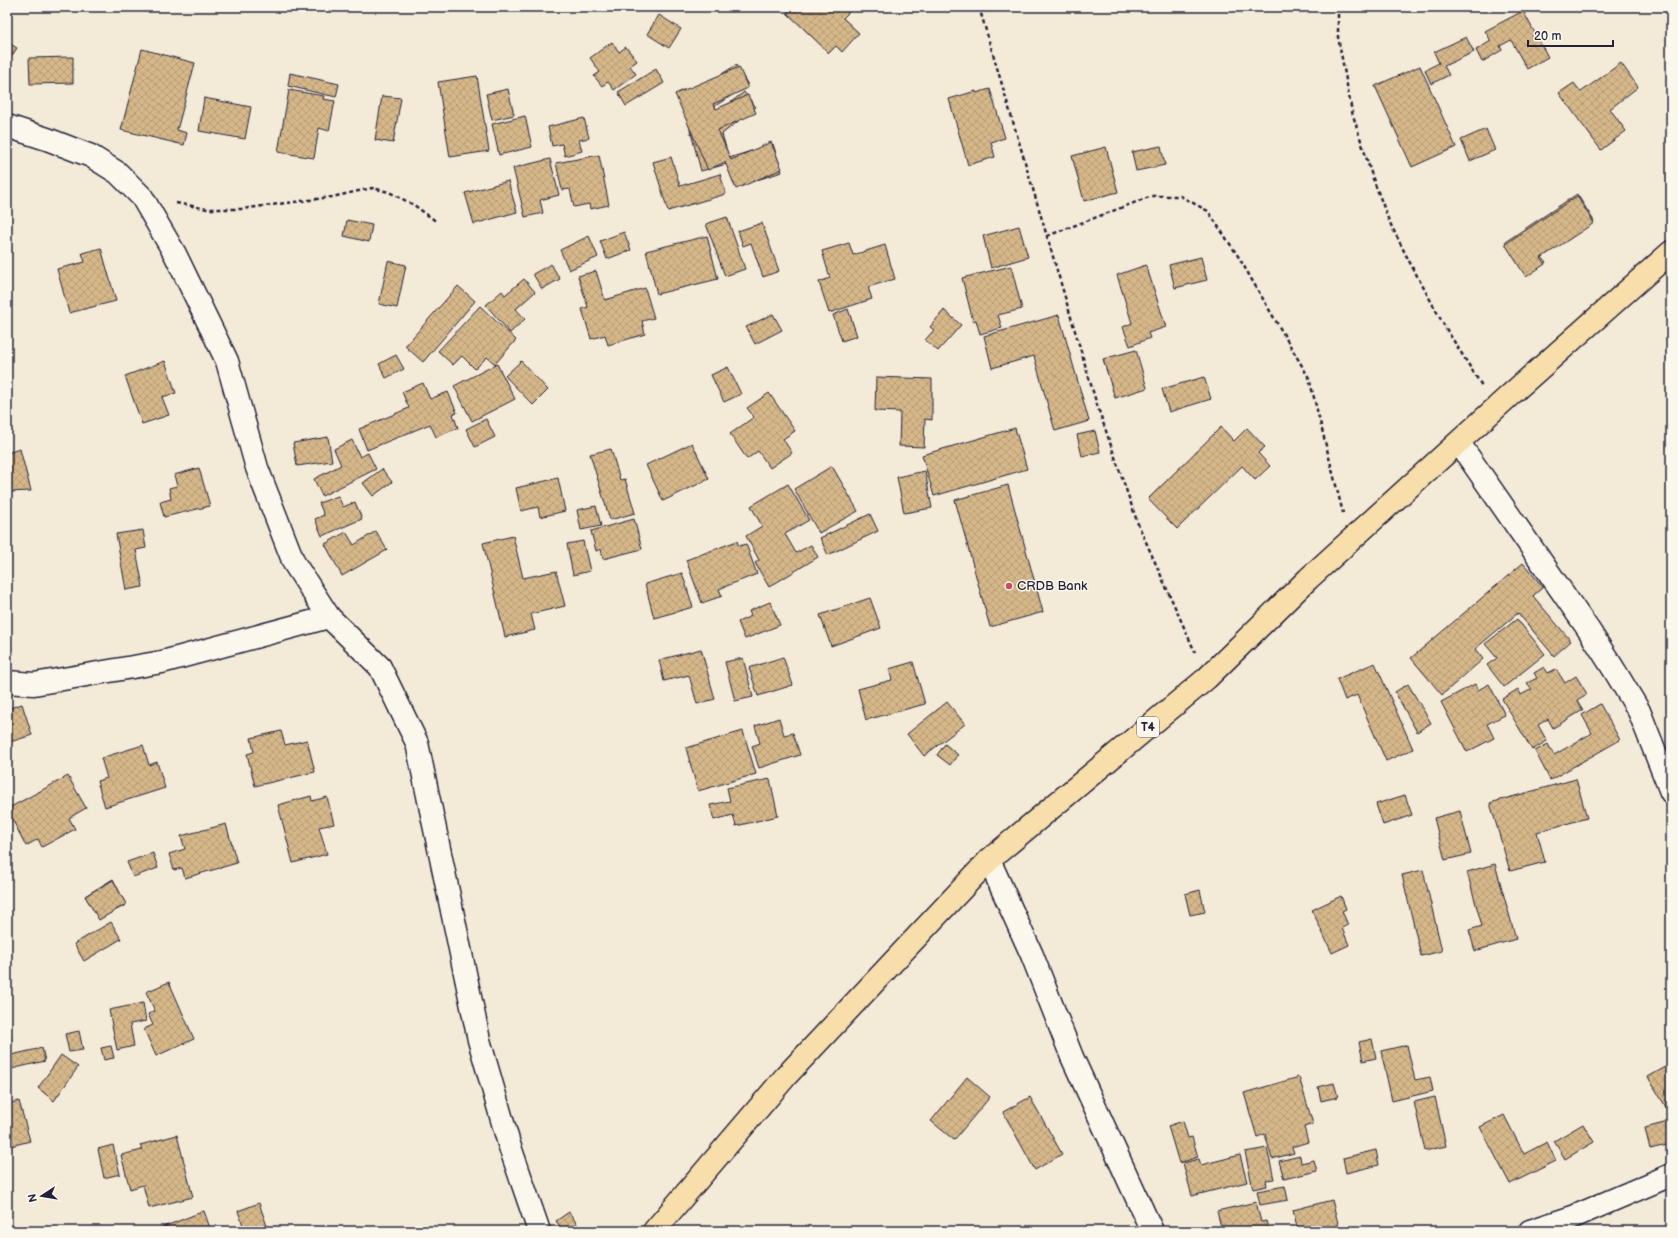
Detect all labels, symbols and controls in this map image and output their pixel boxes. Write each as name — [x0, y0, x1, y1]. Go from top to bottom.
scale bar — [1528, 22, 1613, 48]
text: 20 m — [1534, 29, 1561, 44]
place label: CRDB Bank — [1017, 578, 1088, 594]
marker: CRDB Bank — [1004, 581, 1014, 591]
road number: T4 — [1137, 717, 1159, 737]
north arrow — [22, 1176, 62, 1216]
text: N — [25, 1193, 40, 1203]

